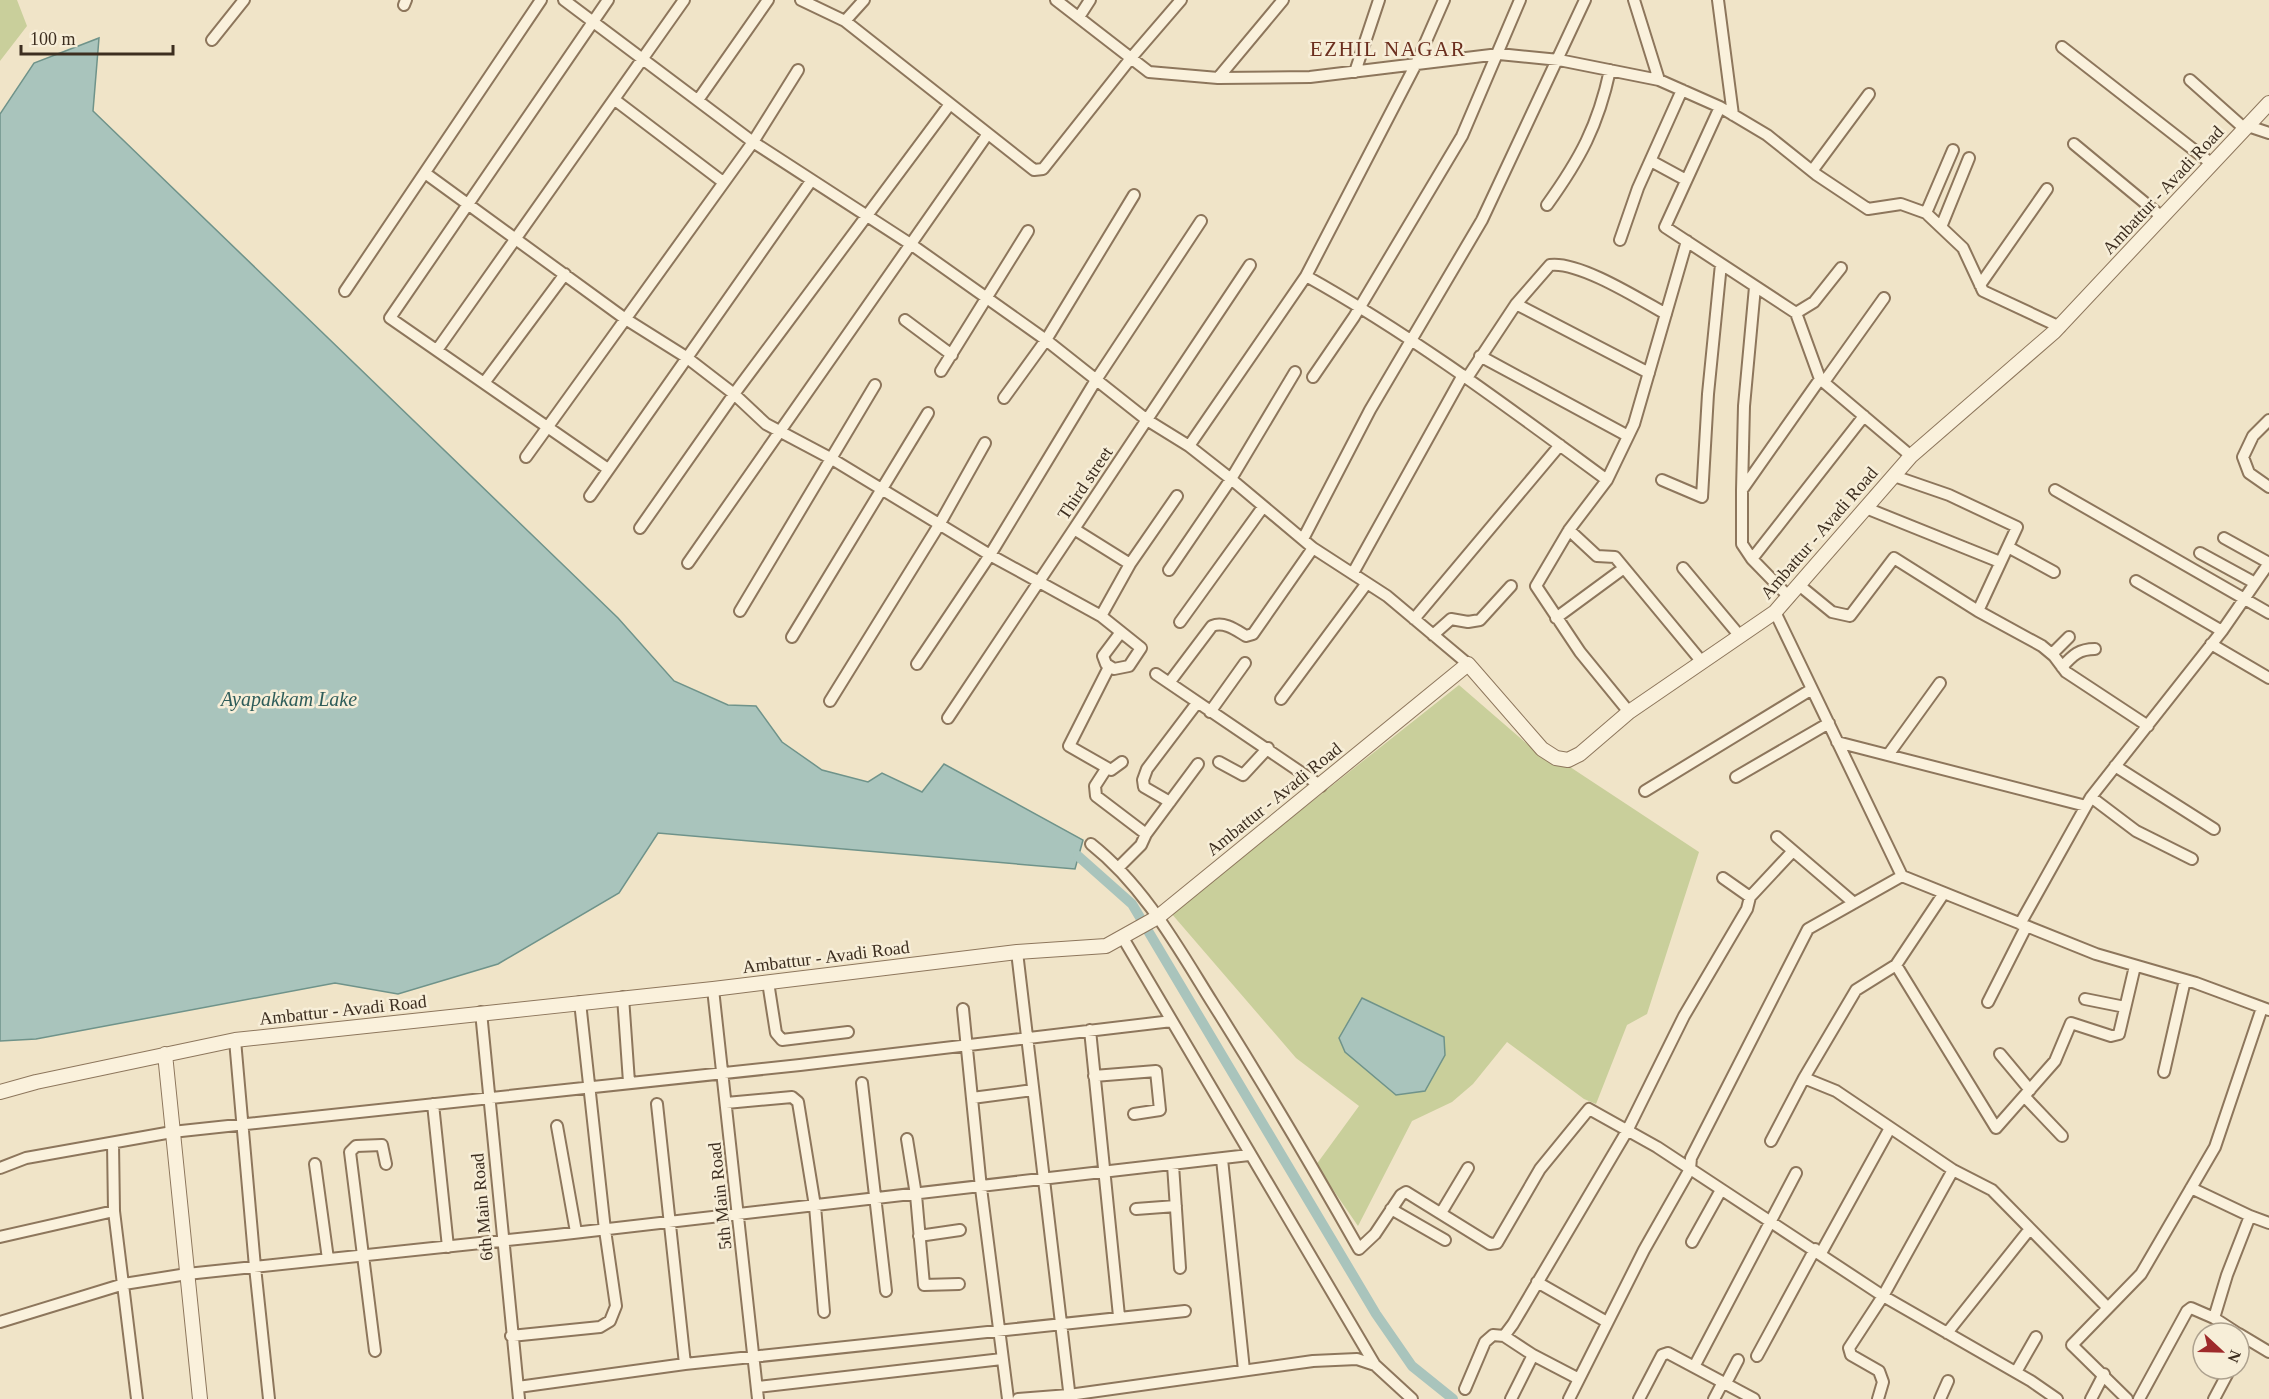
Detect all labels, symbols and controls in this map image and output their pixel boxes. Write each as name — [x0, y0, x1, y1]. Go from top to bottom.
scale bar — [21, 18, 172, 56]
text: 100 m — [30, 29, 76, 49]
district label: EZHIL NAGAR — [1310, 37, 1466, 61]
street label: Ambattur - Avadi Road — [2098, 122, 2228, 258]
street label: Third street — [1053, 443, 1117, 523]
street label: Ambattur - Avadi Road — [1756, 463, 1882, 603]
water label: Ayapakkam Lake — [219, 688, 357, 711]
street label: Ambattur - Avadi Road — [1202, 738, 1346, 860]
street label: Ambattur - Avadi Road — [741, 937, 911, 977]
street label: Ambattur - Avadi Road — [258, 991, 428, 1029]
street label: 5th Main Road — [704, 1141, 736, 1251]
street label: 6th Main Road — [467, 1152, 497, 1262]
north arrow — [2191, 1321, 2251, 1381]
text: N — [2224, 1348, 2244, 1365]

